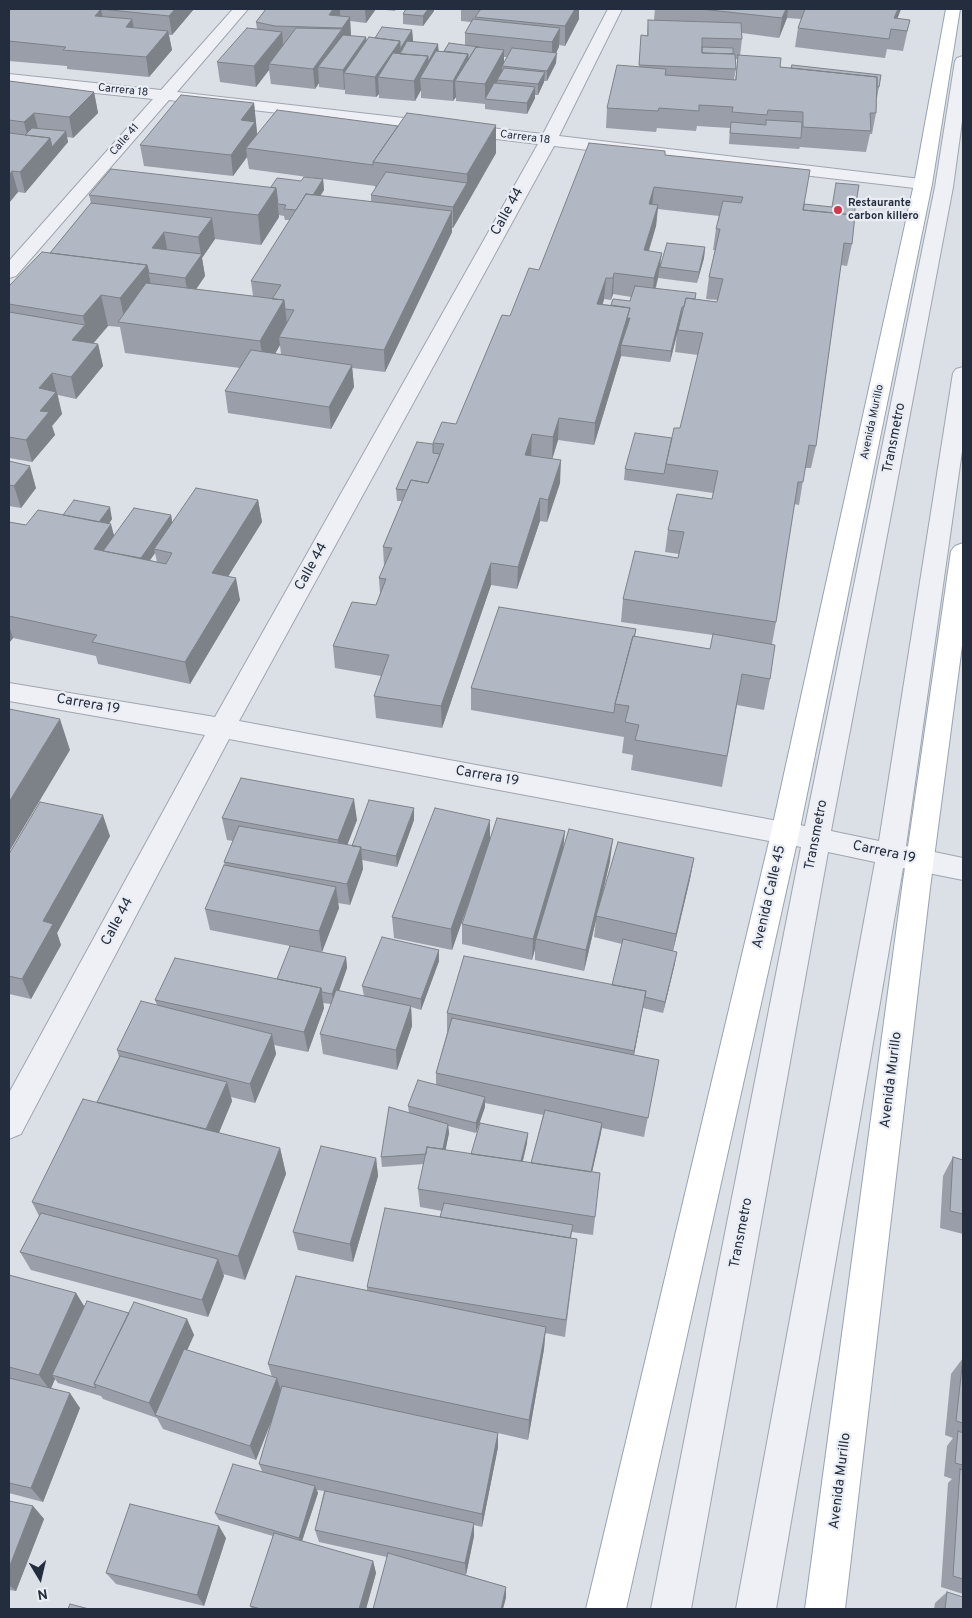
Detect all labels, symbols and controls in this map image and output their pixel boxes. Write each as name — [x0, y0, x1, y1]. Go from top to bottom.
street label: Carrera 18 — [97, 82, 149, 100]
street label: Calle 41 — [108, 121, 142, 159]
street label: Carrera 18 — [499, 128, 551, 148]
street label: Calle 44 — [488, 185, 528, 239]
place label: Restaurante carbon killero — [848, 197, 919, 223]
marker: Restaurante carbon killero — [832, 204, 844, 216]
street label: Avenida Murillo — [859, 383, 887, 461]
street label: Transmetro — [880, 401, 910, 475]
street label: Calle 44 — [292, 540, 332, 594]
street label: Carrera 19 — [55, 691, 121, 719]
street label: Carrera 19 — [454, 763, 520, 791]
street label: Transmetro — [802, 798, 832, 872]
street label: Carrera 19 — [851, 838, 917, 868]
street label: Avenida Calle 45 — [750, 844, 790, 950]
street label: Calle 44 — [98, 895, 138, 949]
street label: Avenida Murillo — [878, 1031, 906, 1129]
street label: Transmetro — [727, 1196, 757, 1270]
street label: Avenida Murillo — [827, 1432, 855, 1530]
north arrow — [15, 1553, 65, 1603]
text: N — [36, 1584, 49, 1602]

